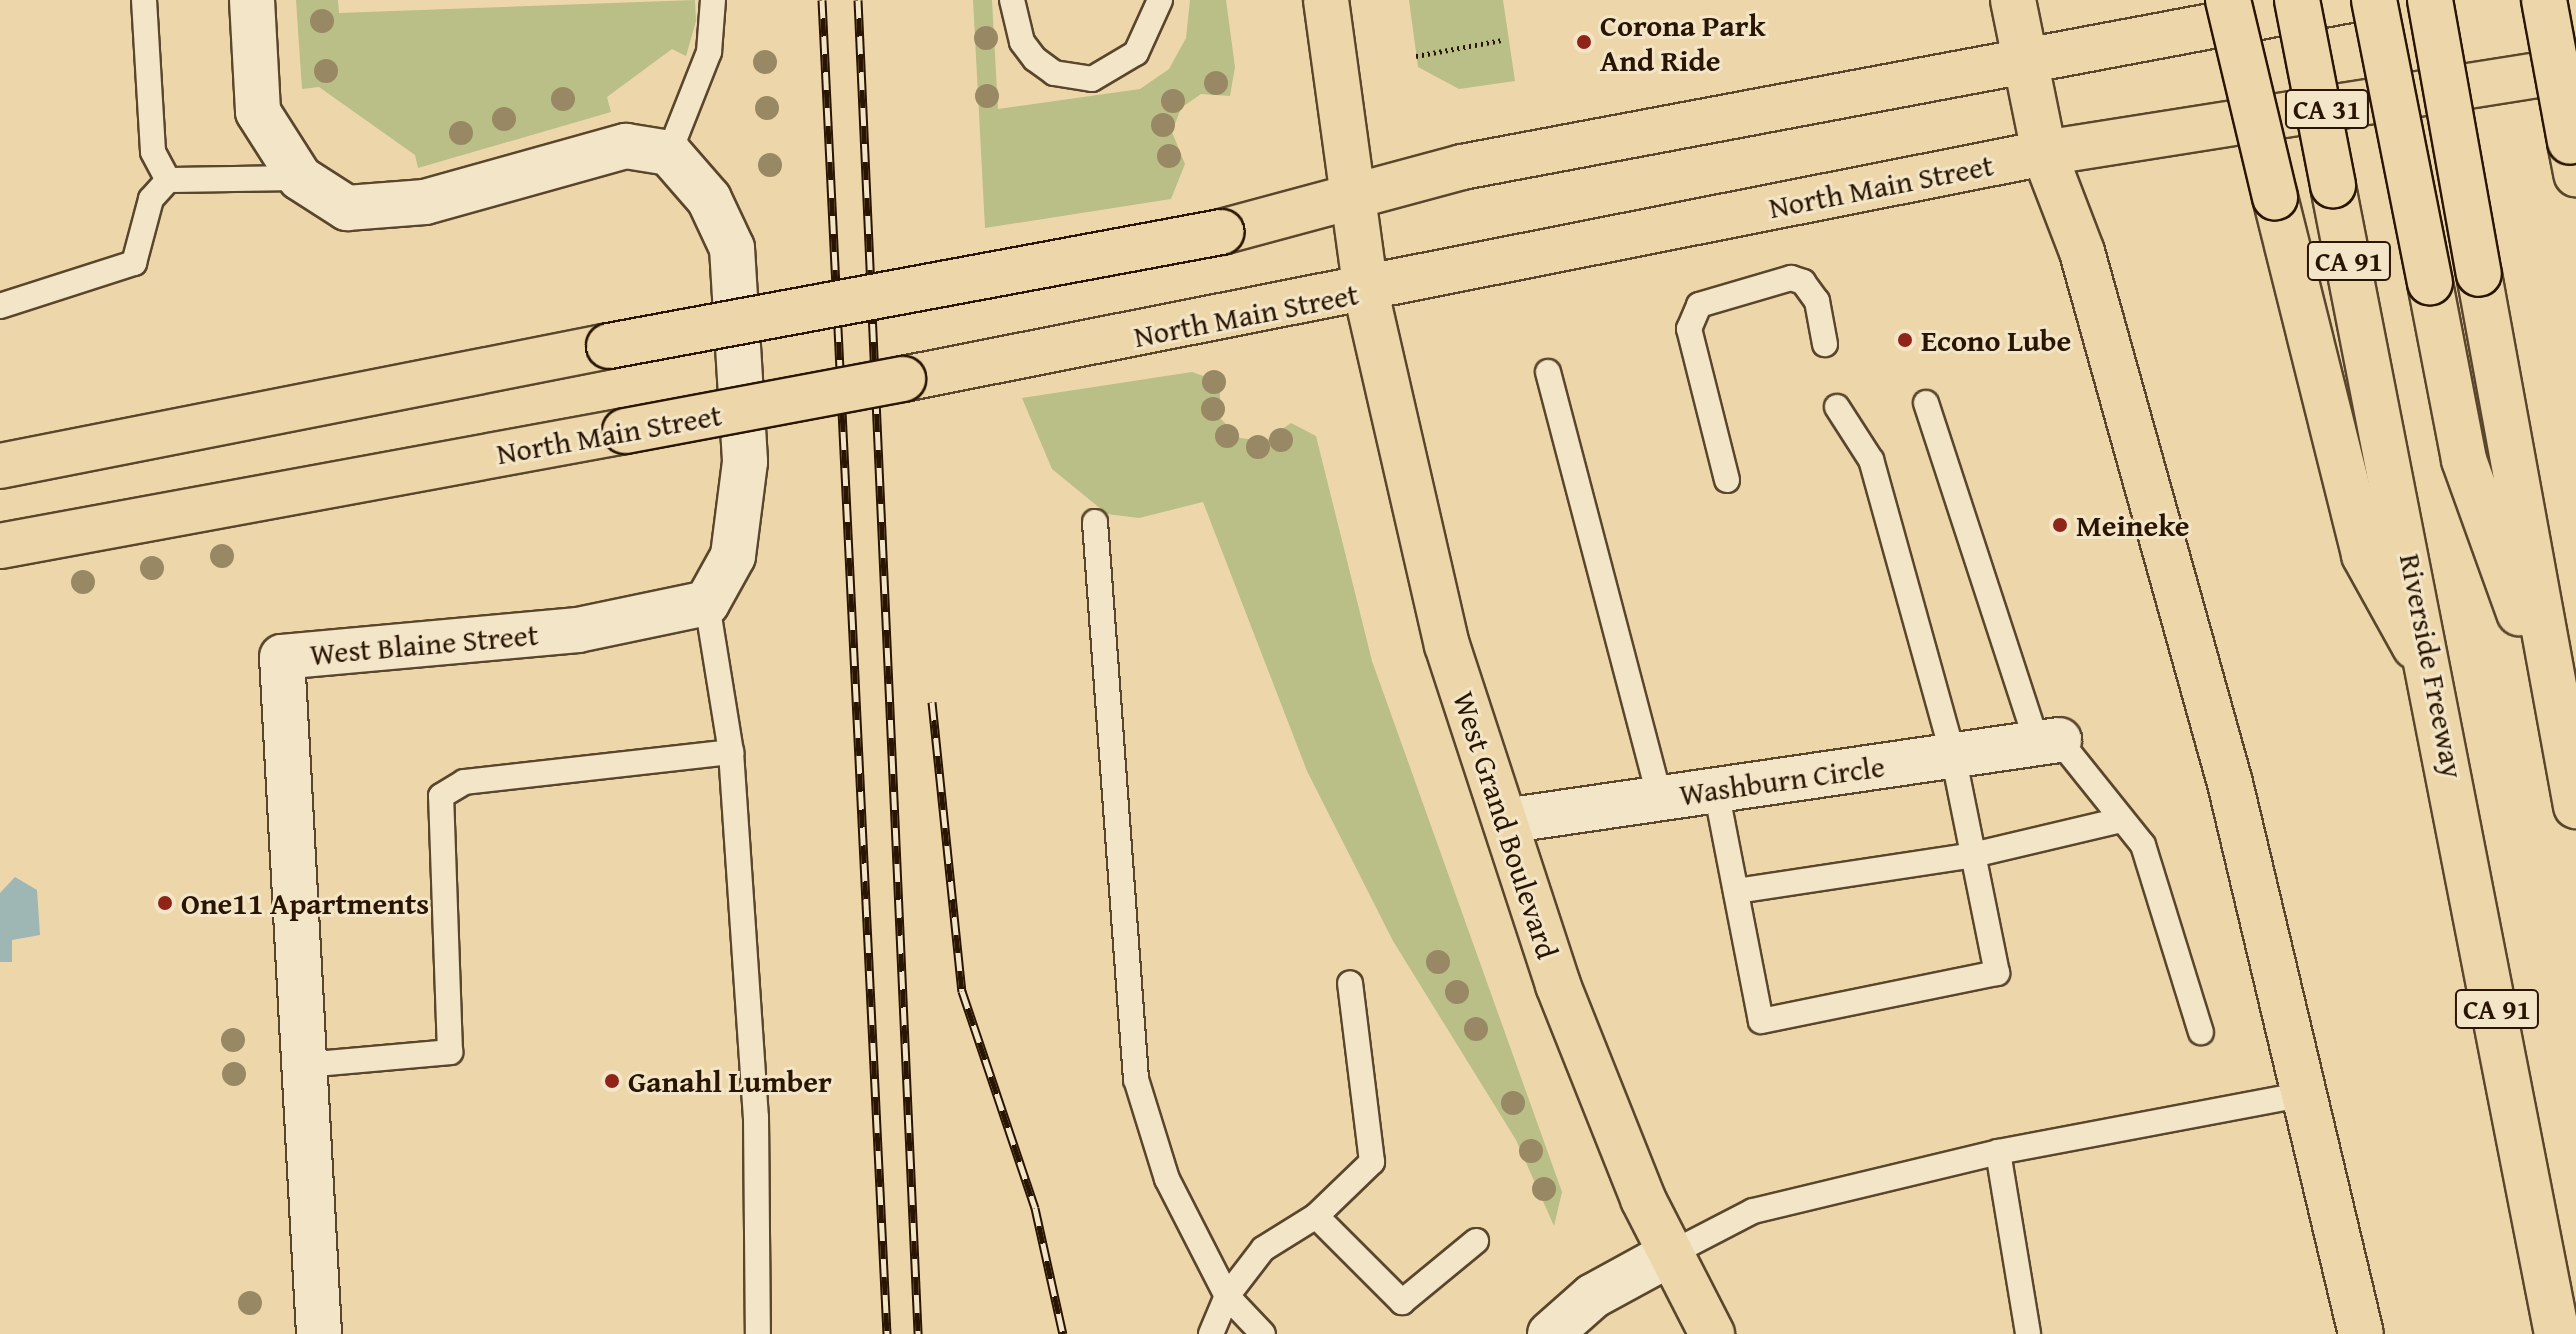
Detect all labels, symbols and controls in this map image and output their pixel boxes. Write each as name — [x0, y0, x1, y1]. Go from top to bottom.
place label: Corona Park And Ride — [1600, 7, 1766, 78]
marker: Corona Park And Ride — [1575, 33, 1593, 51]
road number: CA 31 — [2283, 85, 2371, 133]
street label: North Main Street — [1766, 147, 1996, 225]
road number: CA 91 — [2305, 237, 2393, 285]
street label: North Main Street — [1131, 276, 1361, 354]
place label: Econo Lube — [1921, 322, 2071, 358]
marker: Econo Lube — [1896, 331, 1914, 349]
street label: North Main Street — [494, 396, 724, 472]
place label: Meineke — [2076, 507, 2189, 543]
marker: Meineke — [2051, 516, 2069, 534]
street label: Riverside Freeway — [2393, 551, 2471, 781]
street label: West Blaine Street — [308, 616, 540, 672]
street label: West Grand Boulevard — [1446, 687, 1566, 963]
street label: Washburn Circle — [1677, 748, 1887, 812]
place label: One11 Apartments — [181, 885, 429, 921]
marker: One11 Apartments — [156, 894, 174, 912]
road number: CA 91 — [2453, 985, 2541, 1033]
place label: Ganahl Lumber — [628, 1063, 832, 1099]
marker: Ganahl Lumber — [603, 1072, 621, 1090]

